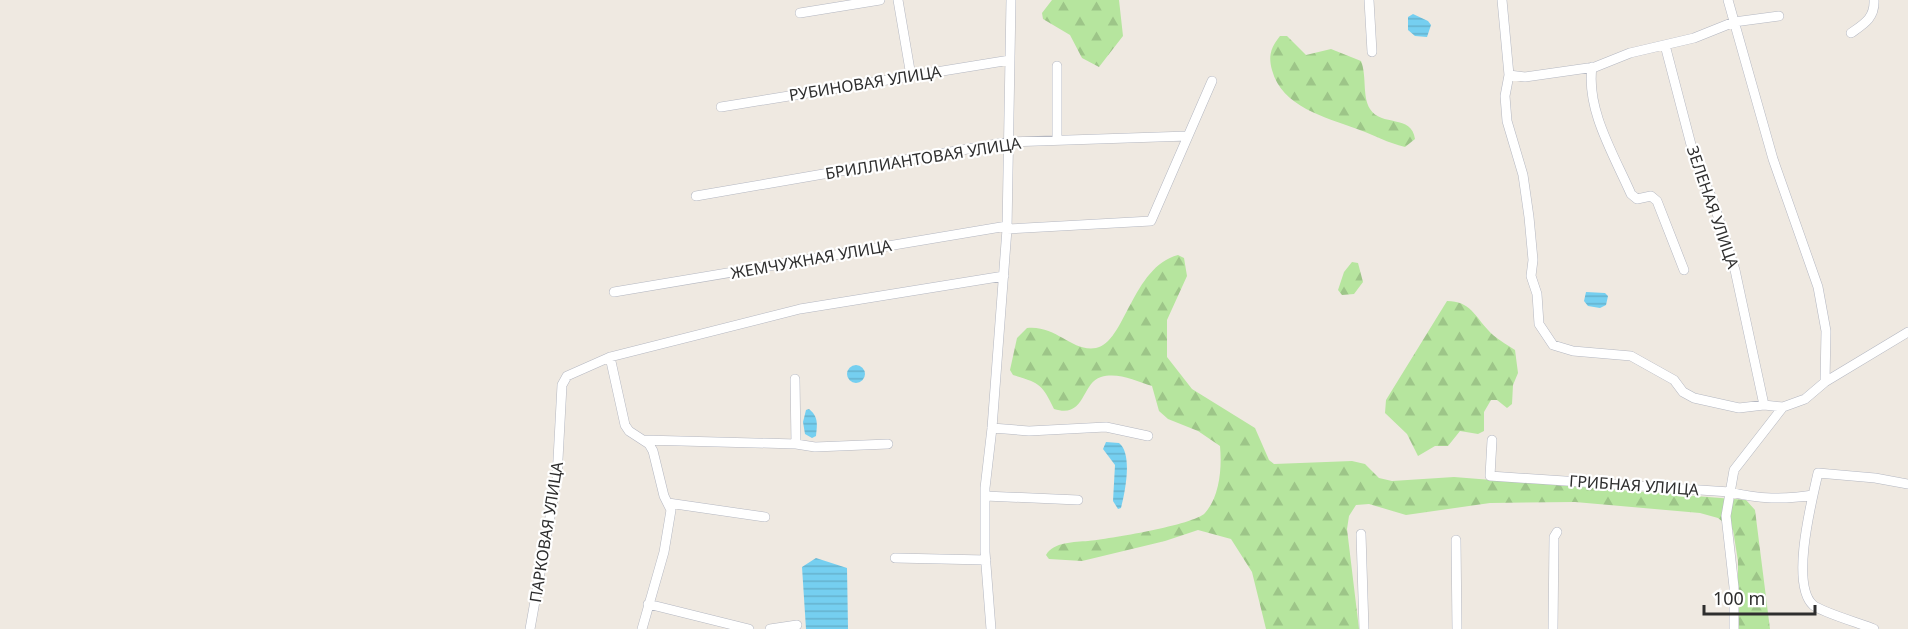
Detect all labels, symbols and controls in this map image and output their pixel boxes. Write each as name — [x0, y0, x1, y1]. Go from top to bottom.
street label: РУБИНОВАЯ УЛИЦА — [787, 60, 944, 106]
street label: БРИЛЛИАНТОВАЯ УЛИЦА — [824, 132, 1023, 184]
street label: ЗЕЛЕНАЯ УЛИЦА — [1682, 143, 1745, 272]
street label: ЖЕМЧУЖНАЯ УЛИЦА — [729, 234, 894, 284]
street label: ПАРКОВАЯ УЛИЦА — [524, 459, 568, 604]
street label: ГРИБНАЯ УЛИЦА — [1568, 469, 1700, 501]
scale bar — [1704, 578, 1815, 616]
text: 100 m — [1713, 586, 1765, 610]

